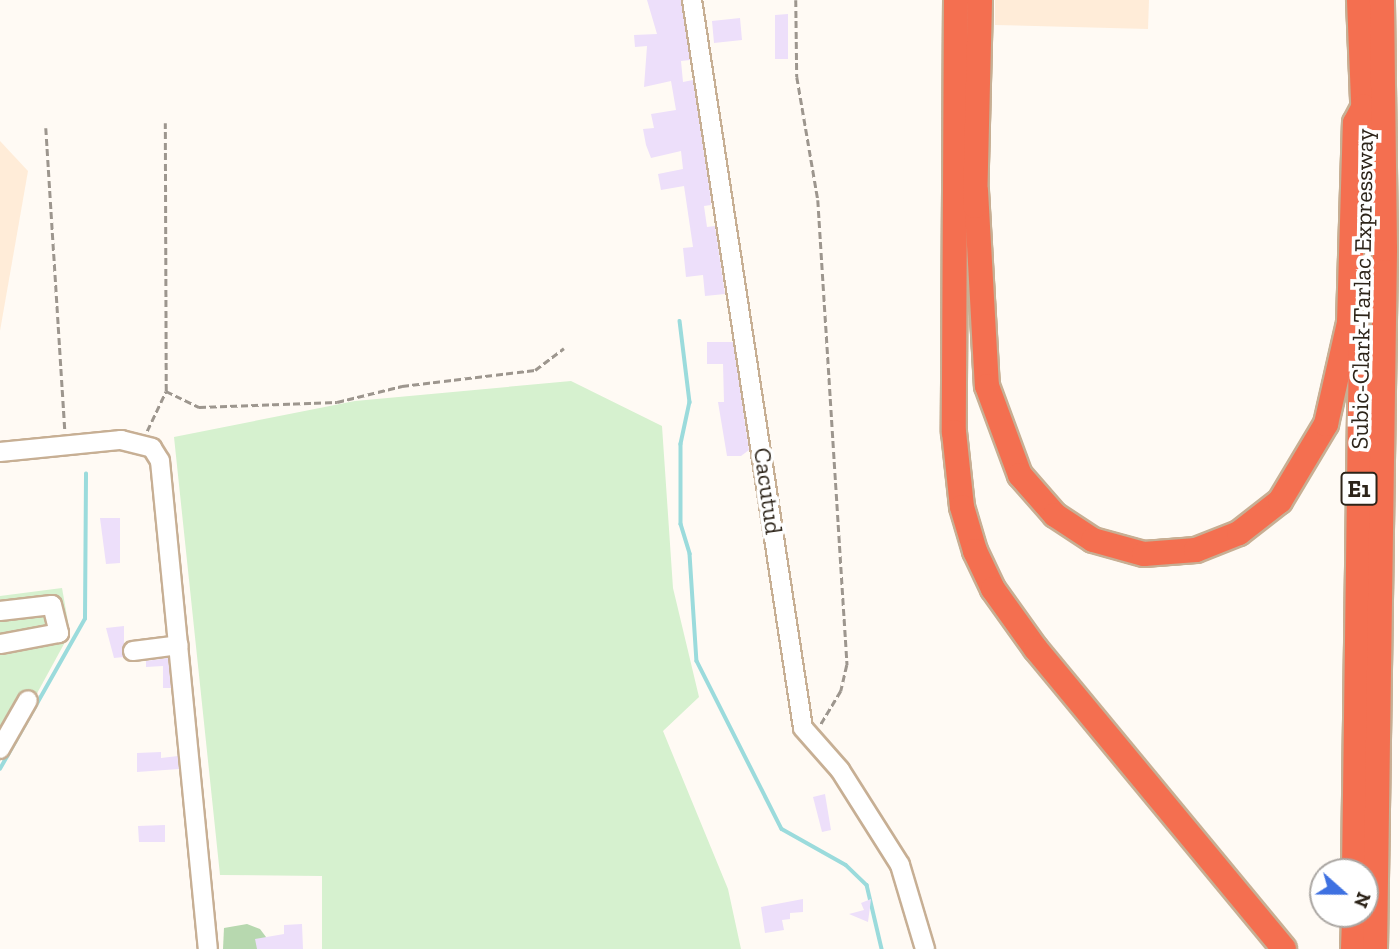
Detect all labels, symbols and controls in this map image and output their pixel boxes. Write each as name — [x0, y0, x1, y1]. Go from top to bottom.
street label: Subic-Clark-Tarlac Expressway — [1345, 128, 1379, 450]
street label: Cacutud — [748, 446, 788, 536]
road number: E1 — [1340, 470, 1378, 509]
north arrow — [1309, 858, 1379, 928]
text: N — [1349, 889, 1376, 911]

